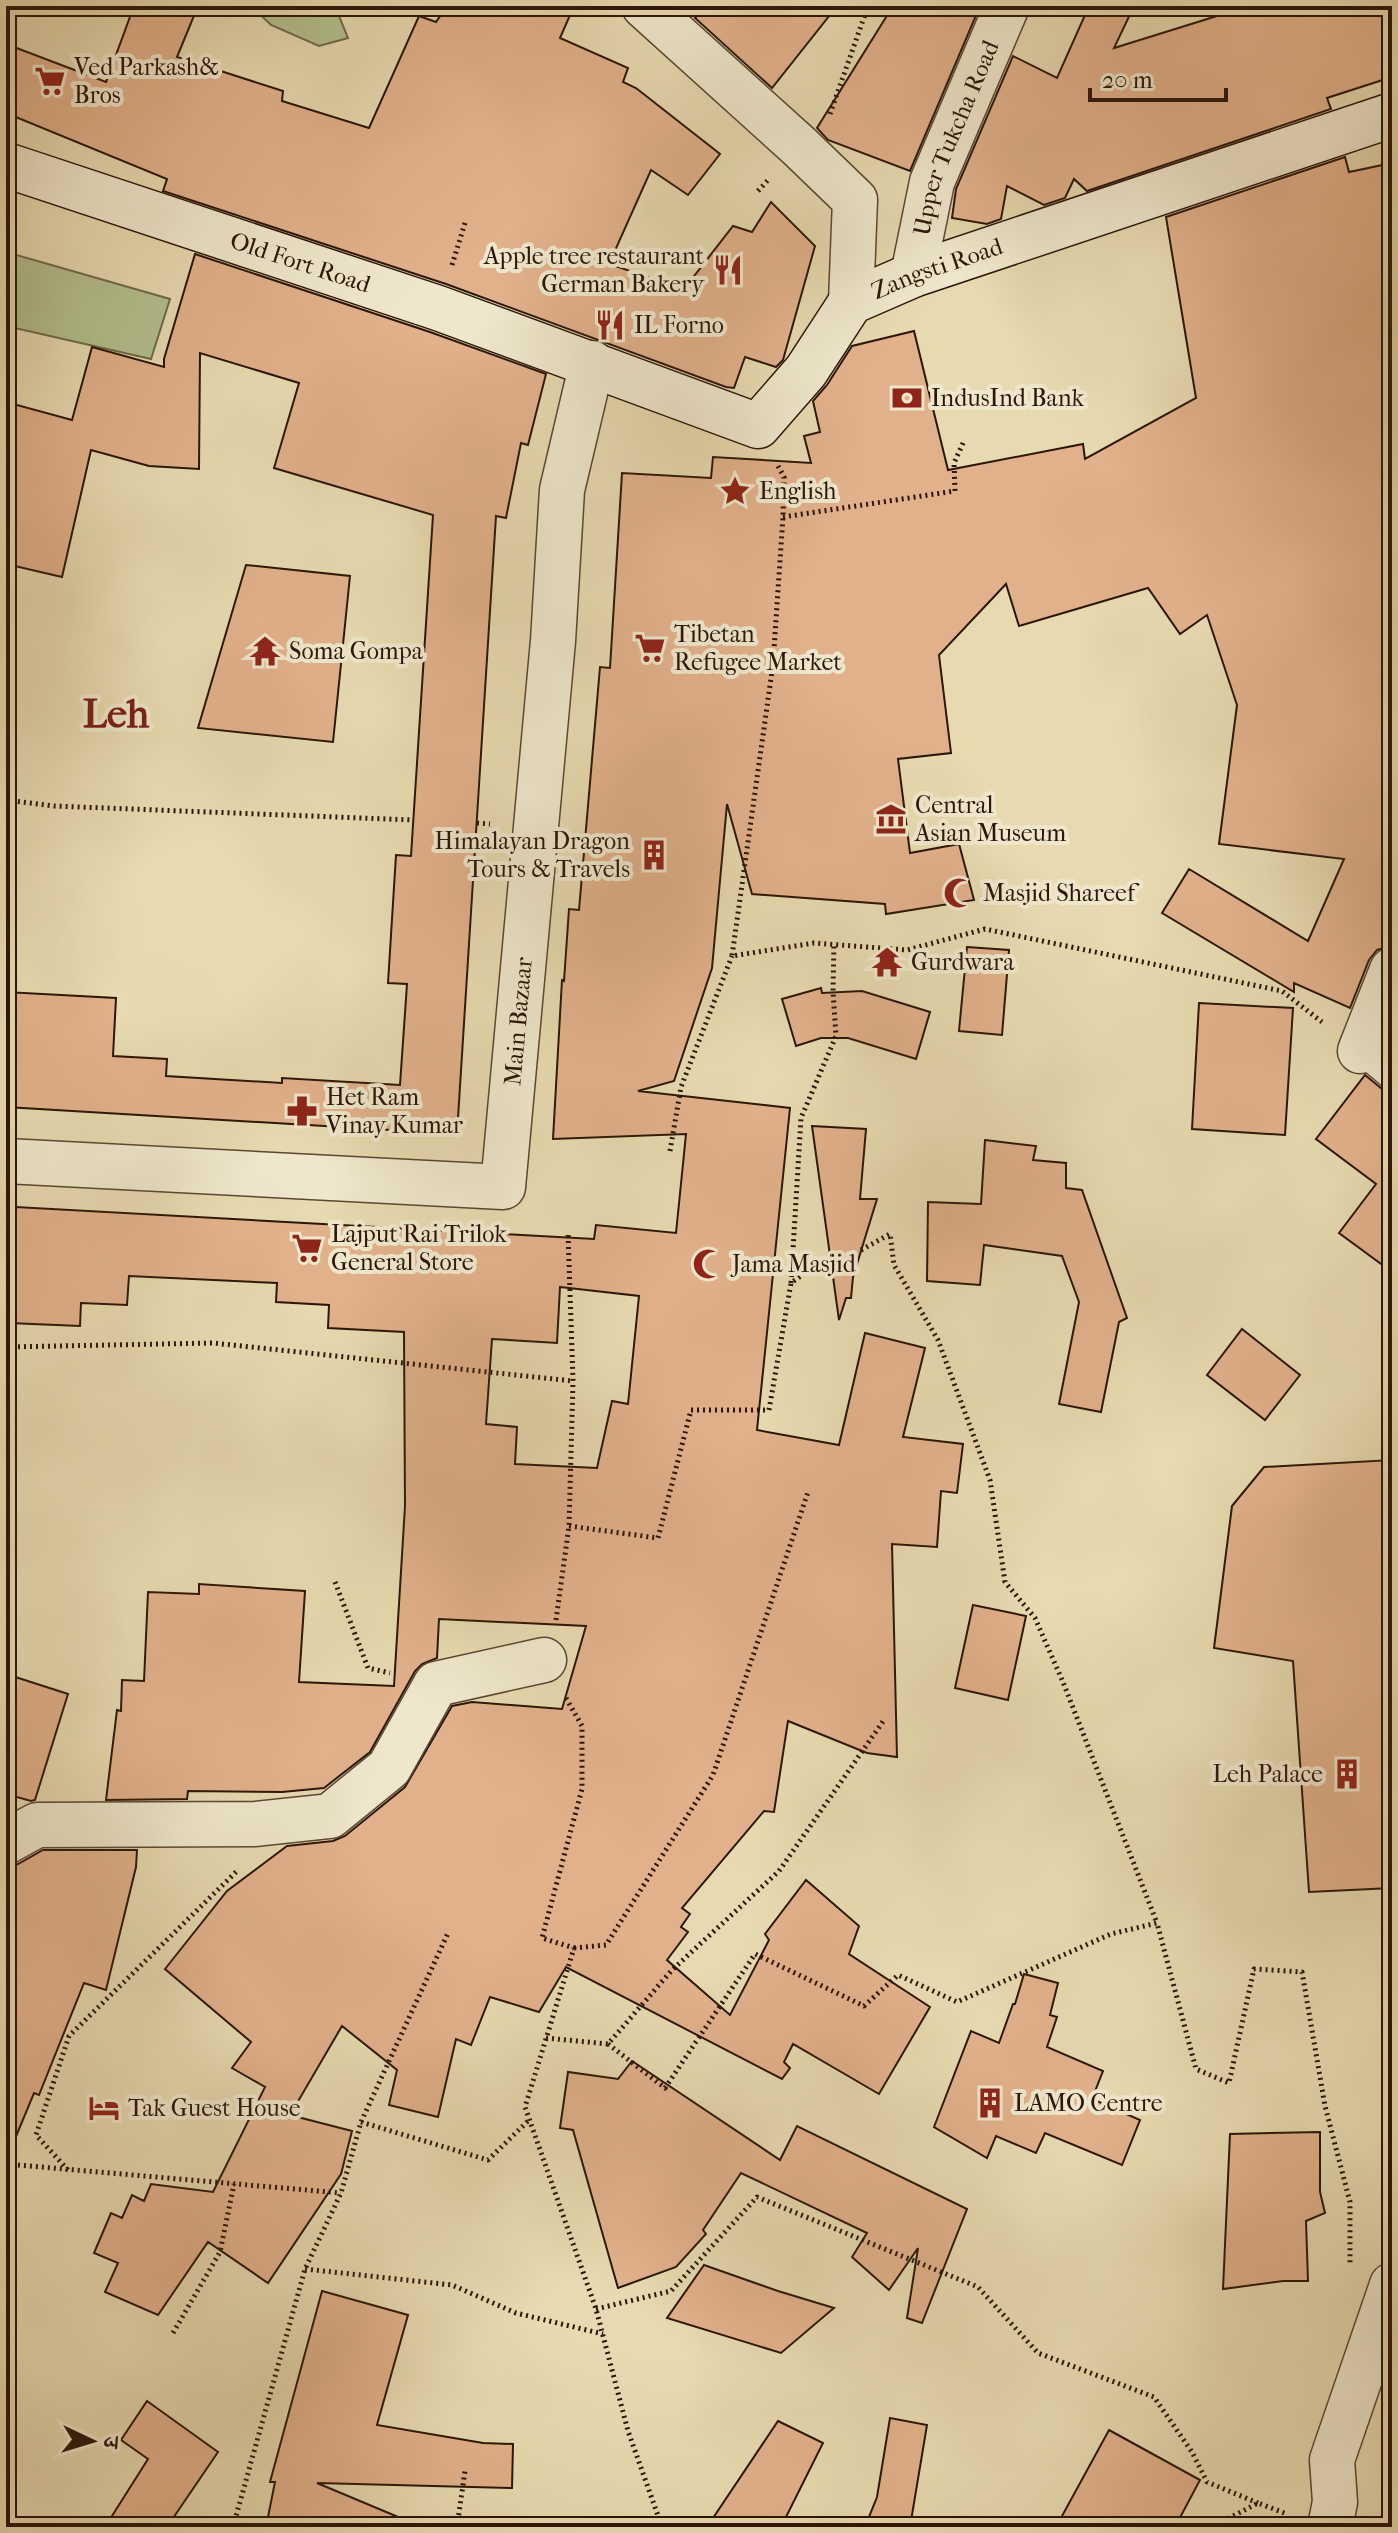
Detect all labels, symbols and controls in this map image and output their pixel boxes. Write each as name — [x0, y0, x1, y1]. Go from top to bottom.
street label: Upper Tukcha Road — [907, 35, 1005, 238]
scale bar — [1090, 52, 1226, 102]
place label: Ved Parkash& Bros — [73, 53, 219, 109]
supermarket icon: Ved Parkash& Bros — [33, 64, 67, 98]
text: 20 m — [1102, 66, 1153, 94]
street label: Old Fort Road — [227, 226, 375, 299]
street label: Zangsti Road — [867, 232, 1007, 305]
place label: Apple tree restaurant German Bakery — [483, 242, 705, 298]
restaurant icon: Apple tree restaurant German Bakery — [711, 253, 745, 287]
restaurant icon: IL Forno — [593, 308, 627, 342]
place label: IL Forno — [634, 311, 724, 339]
bank icon: IndusInd Bank — [890, 381, 924, 415]
place label: IndusInd Bank — [931, 384, 1085, 412]
place icon: English — [718, 474, 752, 508]
place label: English — [759, 477, 837, 505]
place label: Tibetan Refugee Market — [674, 620, 842, 676]
supermarket icon: Tibetan Refugee Market — [633, 631, 667, 665]
temple icon: Soma Gompa — [248, 634, 282, 668]
place label: Soma Gompa — [289, 637, 424, 665]
district label: Leh — [83, 691, 150, 737]
place label: Central Asian Museum — [914, 791, 1066, 847]
museum icon: Central Asian Museum — [874, 802, 908, 836]
place label: Himalayan Dragon Tours & Travels — [435, 827, 630, 883]
building icon: Himalayan Dragon Tours & Travels — [637, 838, 671, 872]
mosque icon: Masjid Shareef — [942, 876, 976, 910]
place label: Masjid Shareef — [983, 879, 1140, 907]
temple icon: Gurdwara — [870, 945, 904, 979]
place label: Gurdwara — [911, 948, 1015, 976]
street label: Main Bazaar — [498, 955, 538, 1087]
place label: Het Ram Vinay Kumar — [325, 1083, 464, 1139]
pharmacy icon: Het Ram Vinay Kumar — [285, 1094, 319, 1128]
place label: Lajput Rai Trilok General Store — [331, 1220, 507, 1276]
supermarket icon: Lajput Rai Trilok General Store — [290, 1231, 324, 1265]
mosque icon: Jama Masjid — [691, 1247, 725, 1281]
place label: Jama Masjid — [730, 1250, 857, 1278]
building icon: Leh Palace — [1330, 1757, 1364, 1791]
place label: Leh Palace — [1212, 1760, 1323, 1788]
building icon: LAMO Centre — [973, 2086, 1007, 2120]
place label: LAMO Centre — [1014, 2089, 1163, 2117]
hotel icon: Tak Guest House — [87, 2091, 121, 2125]
place label: Tak Guest House — [128, 2094, 301, 2122]
north arrow — [52, 2401, 132, 2481]
text: उ — [97, 2434, 124, 2451]

